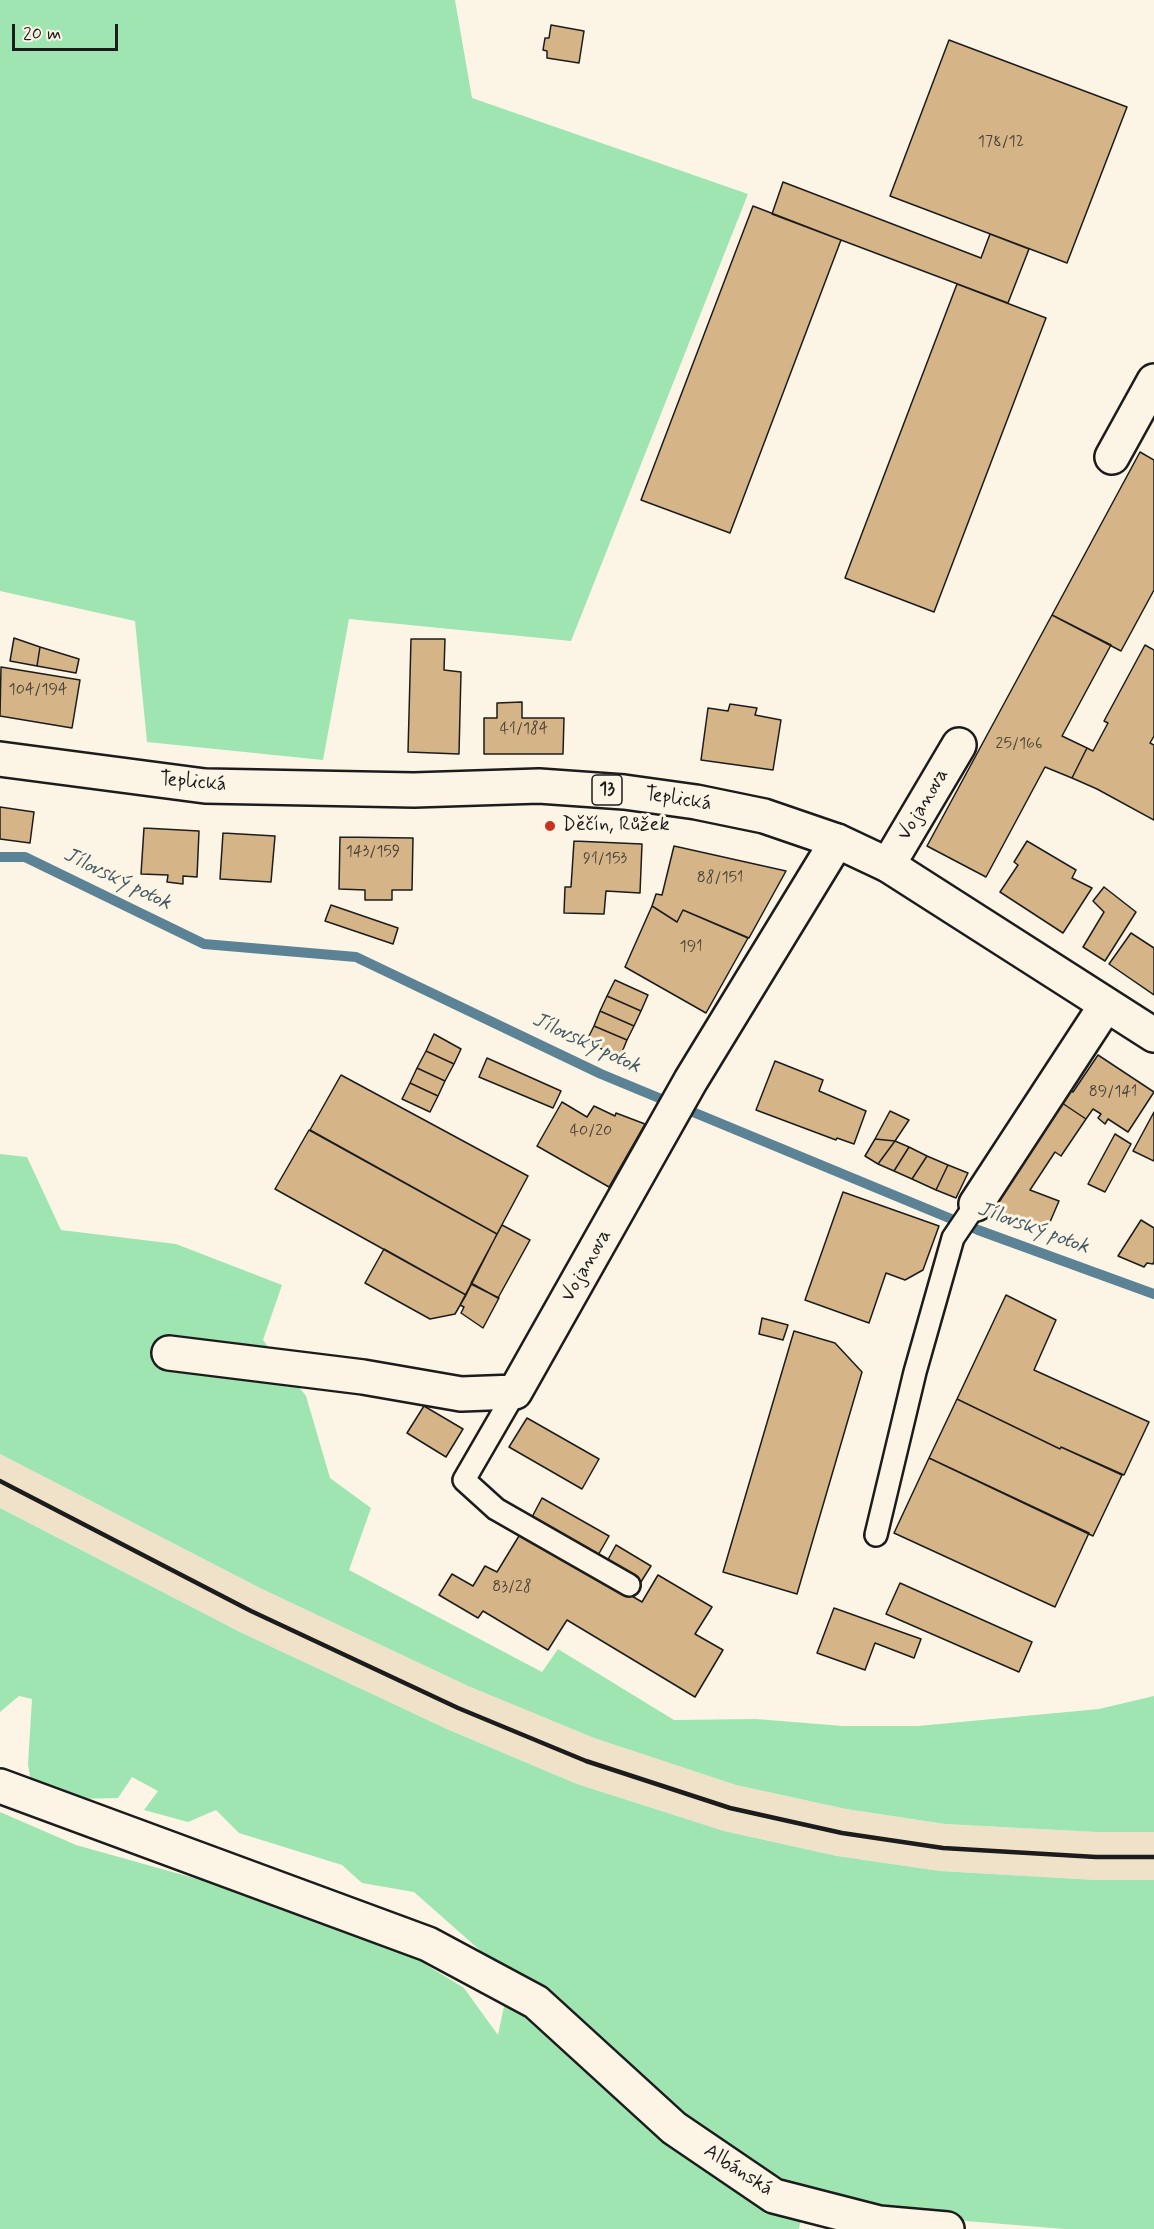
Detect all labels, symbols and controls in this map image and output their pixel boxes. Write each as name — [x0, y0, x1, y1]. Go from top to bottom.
scale bar — [15, 12, 122, 50]
text: 20 m — [23, 22, 61, 46]
house number: 178/12 — [978, 133, 1024, 153]
house number: 104/194 — [9, 681, 67, 701]
house number: 41/184 — [500, 720, 548, 740]
house number: 25/166 — [996, 735, 1042, 755]
street label: Vojanova — [893, 765, 955, 845]
street label: Teplická — [159, 768, 227, 798]
road number: 13 — [592, 775, 622, 805]
street label: Teplická — [643, 783, 713, 817]
place label: Děčín, Růžek — [562, 814, 670, 838]
marker: Děčín, Růžek — [543, 819, 557, 833]
water label: Jílovský potok — [59, 843, 175, 917]
house number: 143/159 — [346, 843, 400, 863]
house number: 91/153 — [583, 850, 627, 870]
house number: 88/151 — [697, 869, 743, 889]
house number: 191 — [680, 938, 702, 958]
water label: Jílovský potok — [528, 1008, 644, 1080]
house number: 89/141 — [1089, 1083, 1137, 1103]
house number: 40/20 — [570, 1122, 612, 1142]
water label: Jílovský potok — [974, 1197, 1092, 1261]
street label: Vojanova — [557, 1225, 617, 1307]
house number: 83/28 — [492, 1578, 532, 1598]
street label: Albánská — [699, 2140, 777, 2202]

